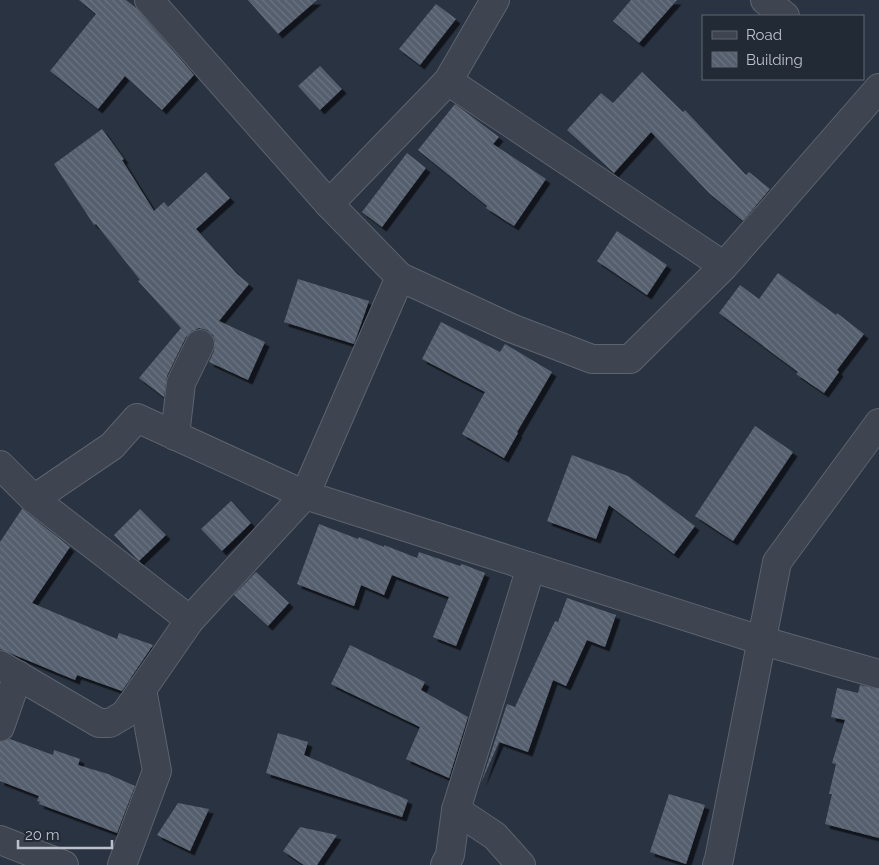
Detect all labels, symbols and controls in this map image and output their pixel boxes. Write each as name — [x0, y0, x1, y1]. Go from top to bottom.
legend — [702, 15, 864, 80]
text: Road — [746, 26, 782, 44]
text: Building — [746, 51, 803, 69]
scale bar — [18, 818, 111, 850]
text: 20 m — [25, 826, 60, 844]

